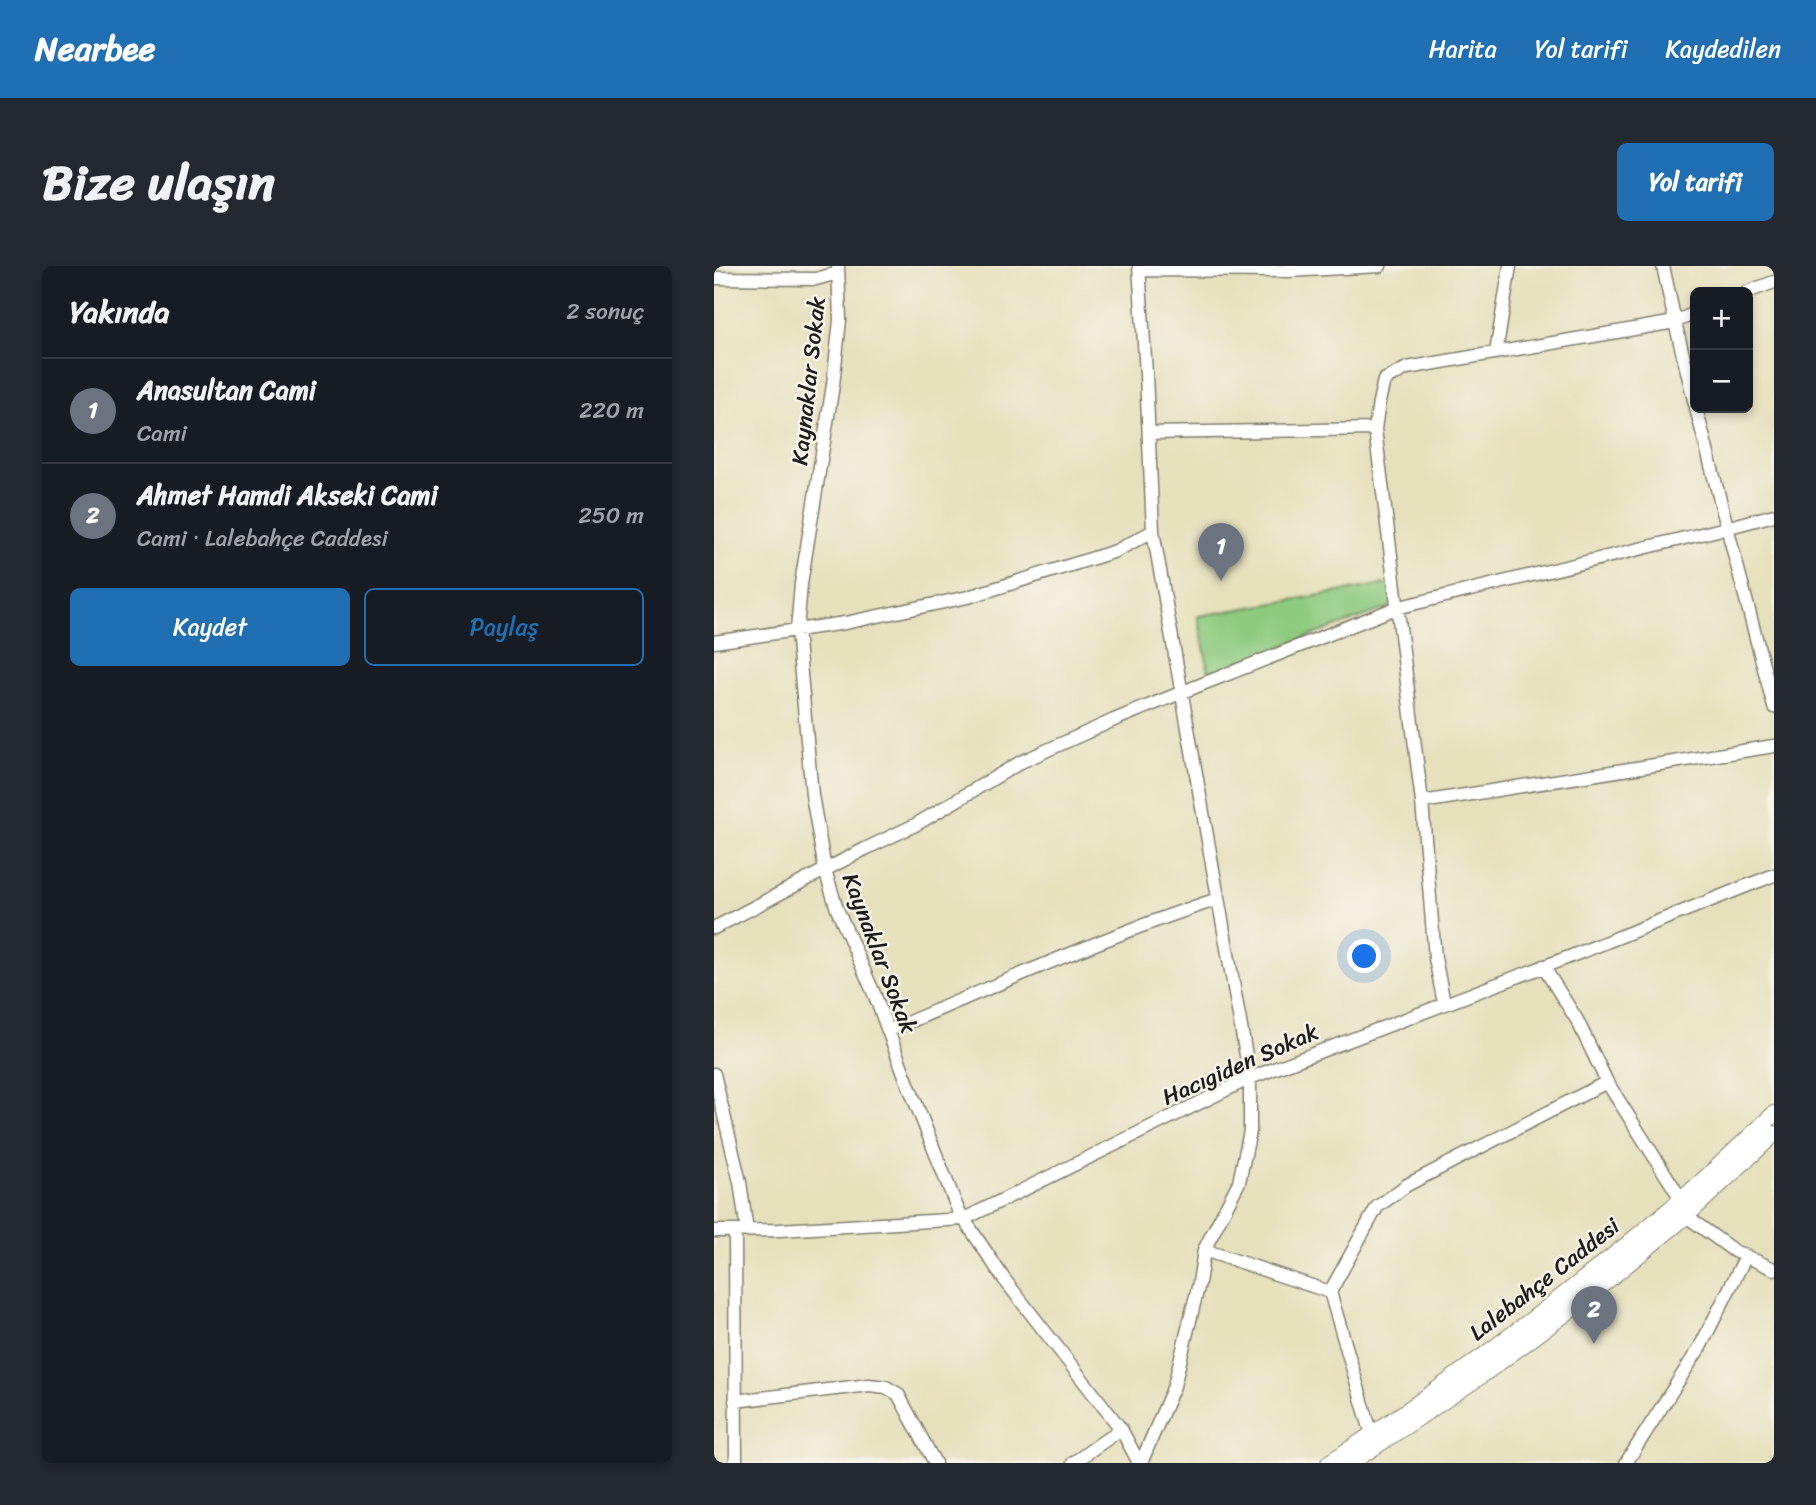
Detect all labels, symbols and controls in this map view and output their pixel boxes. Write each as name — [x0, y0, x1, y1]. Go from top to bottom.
text: Nearbee — [35, 20, 155, 78]
text: Harita — [1429, 28, 1497, 70]
text: Yol tarifi — [1535, 28, 1628, 70]
text: Kaydedilen — [1666, 28, 1781, 70]
text: Bize ulaşın — [42, 139, 275, 226]
button: Yol tarifi — [1617, 143, 1774, 221]
text: Yakında — [70, 285, 170, 339]
map controls — [1690, 287, 1753, 413]
button: + — [1690, 287, 1753, 350]
text: 2 sonuç — [566, 291, 644, 332]
street label: Kaynaklar Sokak — [779, 294, 838, 467]
button: − — [1690, 350, 1753, 413]
text: Anasultan Cami — [137, 367, 316, 413]
text: 1 — [88, 390, 98, 431]
text: 220 m — [579, 390, 644, 431]
text: Cami — [137, 413, 187, 454]
text: Ahmet Hamdi Akseki Cami — [137, 472, 438, 518]
text: 2 — [86, 495, 100, 536]
text: 250 m — [578, 495, 644, 536]
text: Cami · Lalebahçe Caddesi — [137, 518, 388, 559]
pin: 1 — [1198, 523, 1244, 581]
button: Kaydet — [70, 588, 350, 666]
button: Paylaş — [364, 588, 644, 666]
street label: Kaynaklar Sokak — [830, 867, 929, 1040]
your location — [1347, 939, 1381, 973]
street label: Hacıgiden Sokak — [1155, 1012, 1325, 1117]
street label: Lalebahçe Caddesi — [1460, 1207, 1629, 1352]
pin: 2 — [1571, 1286, 1617, 1344]

